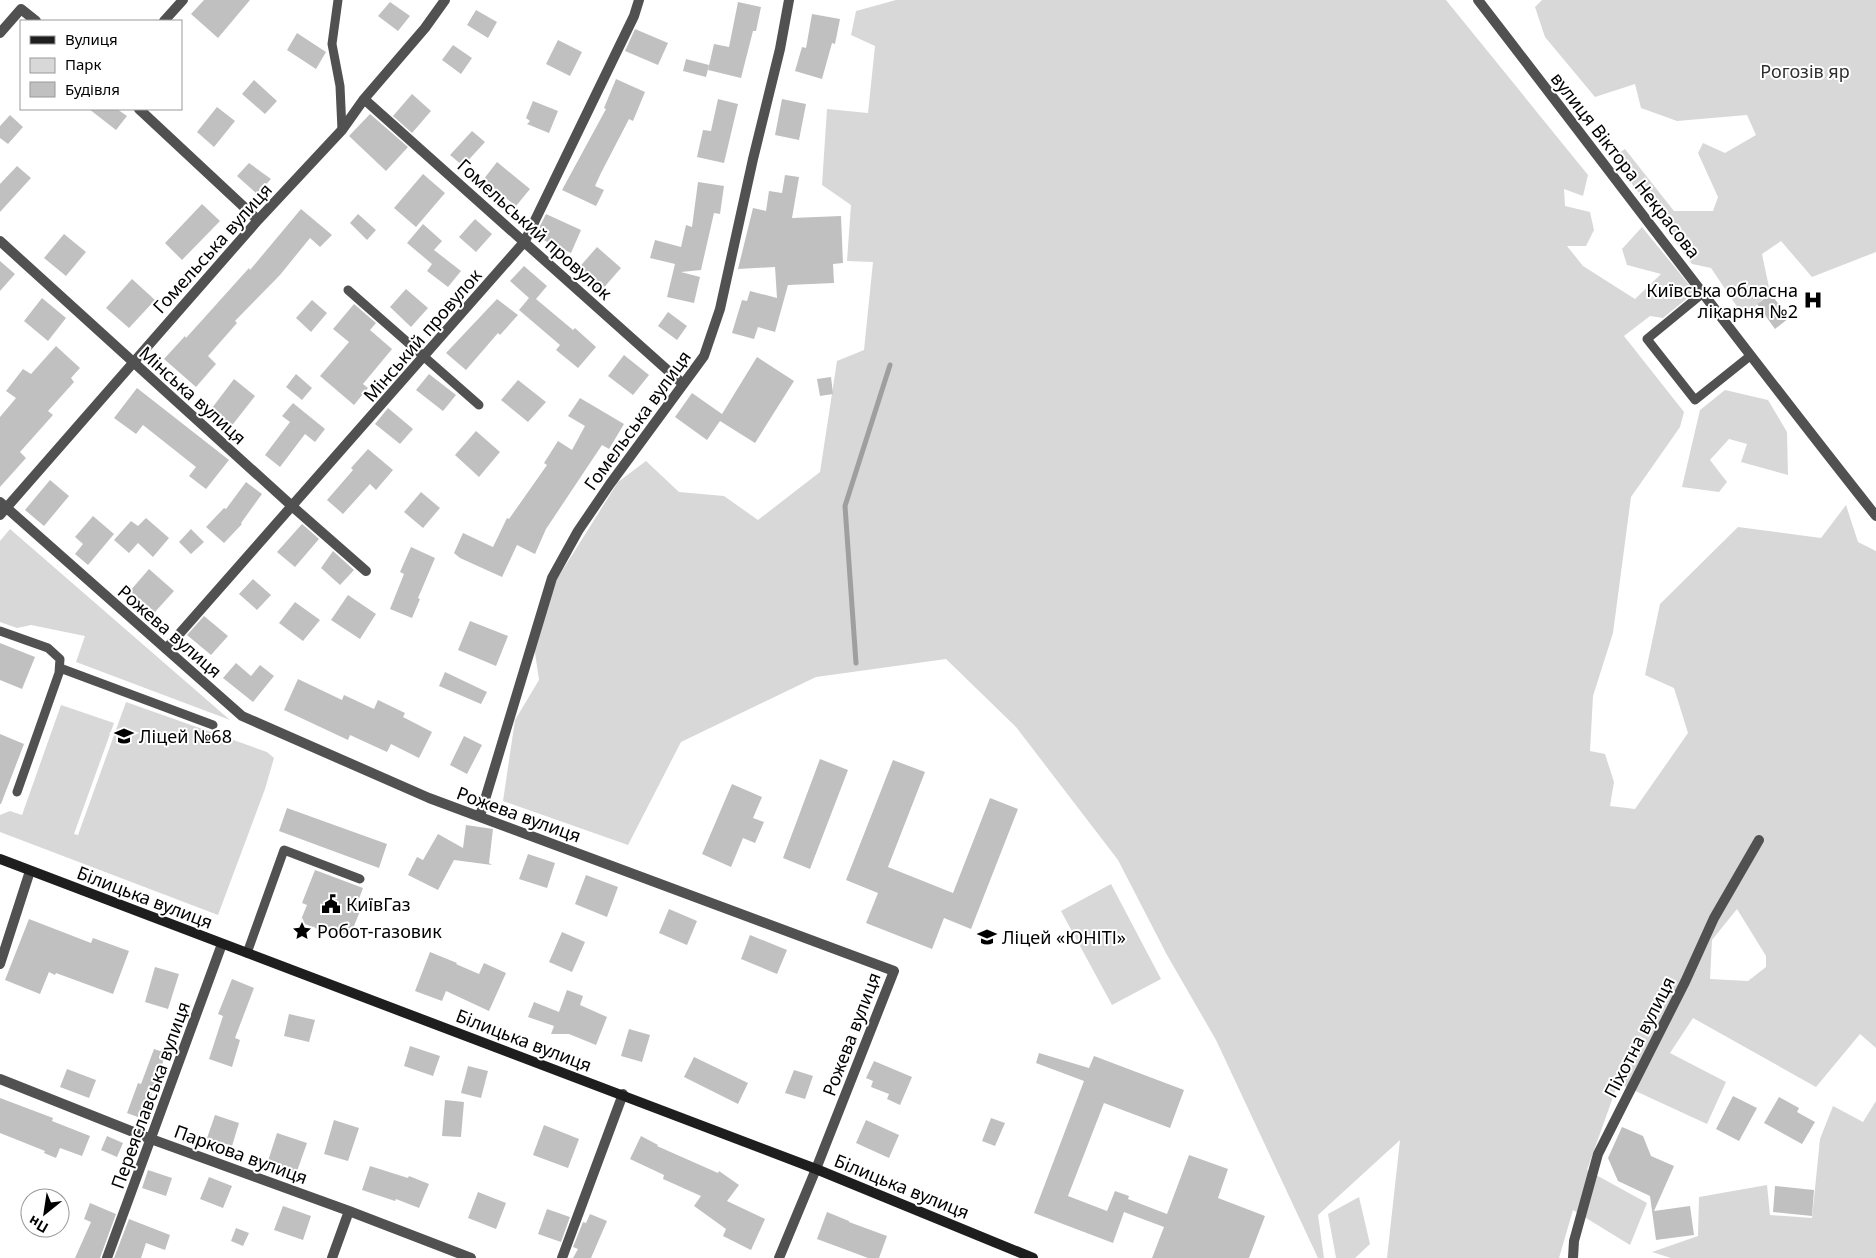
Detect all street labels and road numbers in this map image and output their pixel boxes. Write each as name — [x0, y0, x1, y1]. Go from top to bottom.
street label: вулиця Віктора Некрасова — [1546, 67, 1706, 263]
street label: Гомельський провулок — [453, 153, 618, 305]
street label: Гомельська вулиця — [147, 178, 277, 318]
street label: Мінський провулок — [358, 263, 487, 407]
street label: Мінська вулиця — [134, 341, 252, 449]
street label: Гомельська вулиця — [578, 345, 696, 495]
street label: Рожева вулиця — [113, 579, 227, 683]
street label: Рожева вулиця — [454, 780, 584, 848]
street label: Білицька вулиця — [74, 860, 216, 934]
street label: Рожева вулиця — [816, 969, 886, 1099]
street label: Піхотна вулиця — [1598, 972, 1680, 1102]
street label: Переяславська вулиця — [105, 998, 195, 1192]
street label: Білицька вулиця — [453, 1003, 595, 1077]
street label: Паркова вулиця — [171, 1119, 311, 1189]
street label: Білицька вулиця — [831, 1148, 973, 1224]

